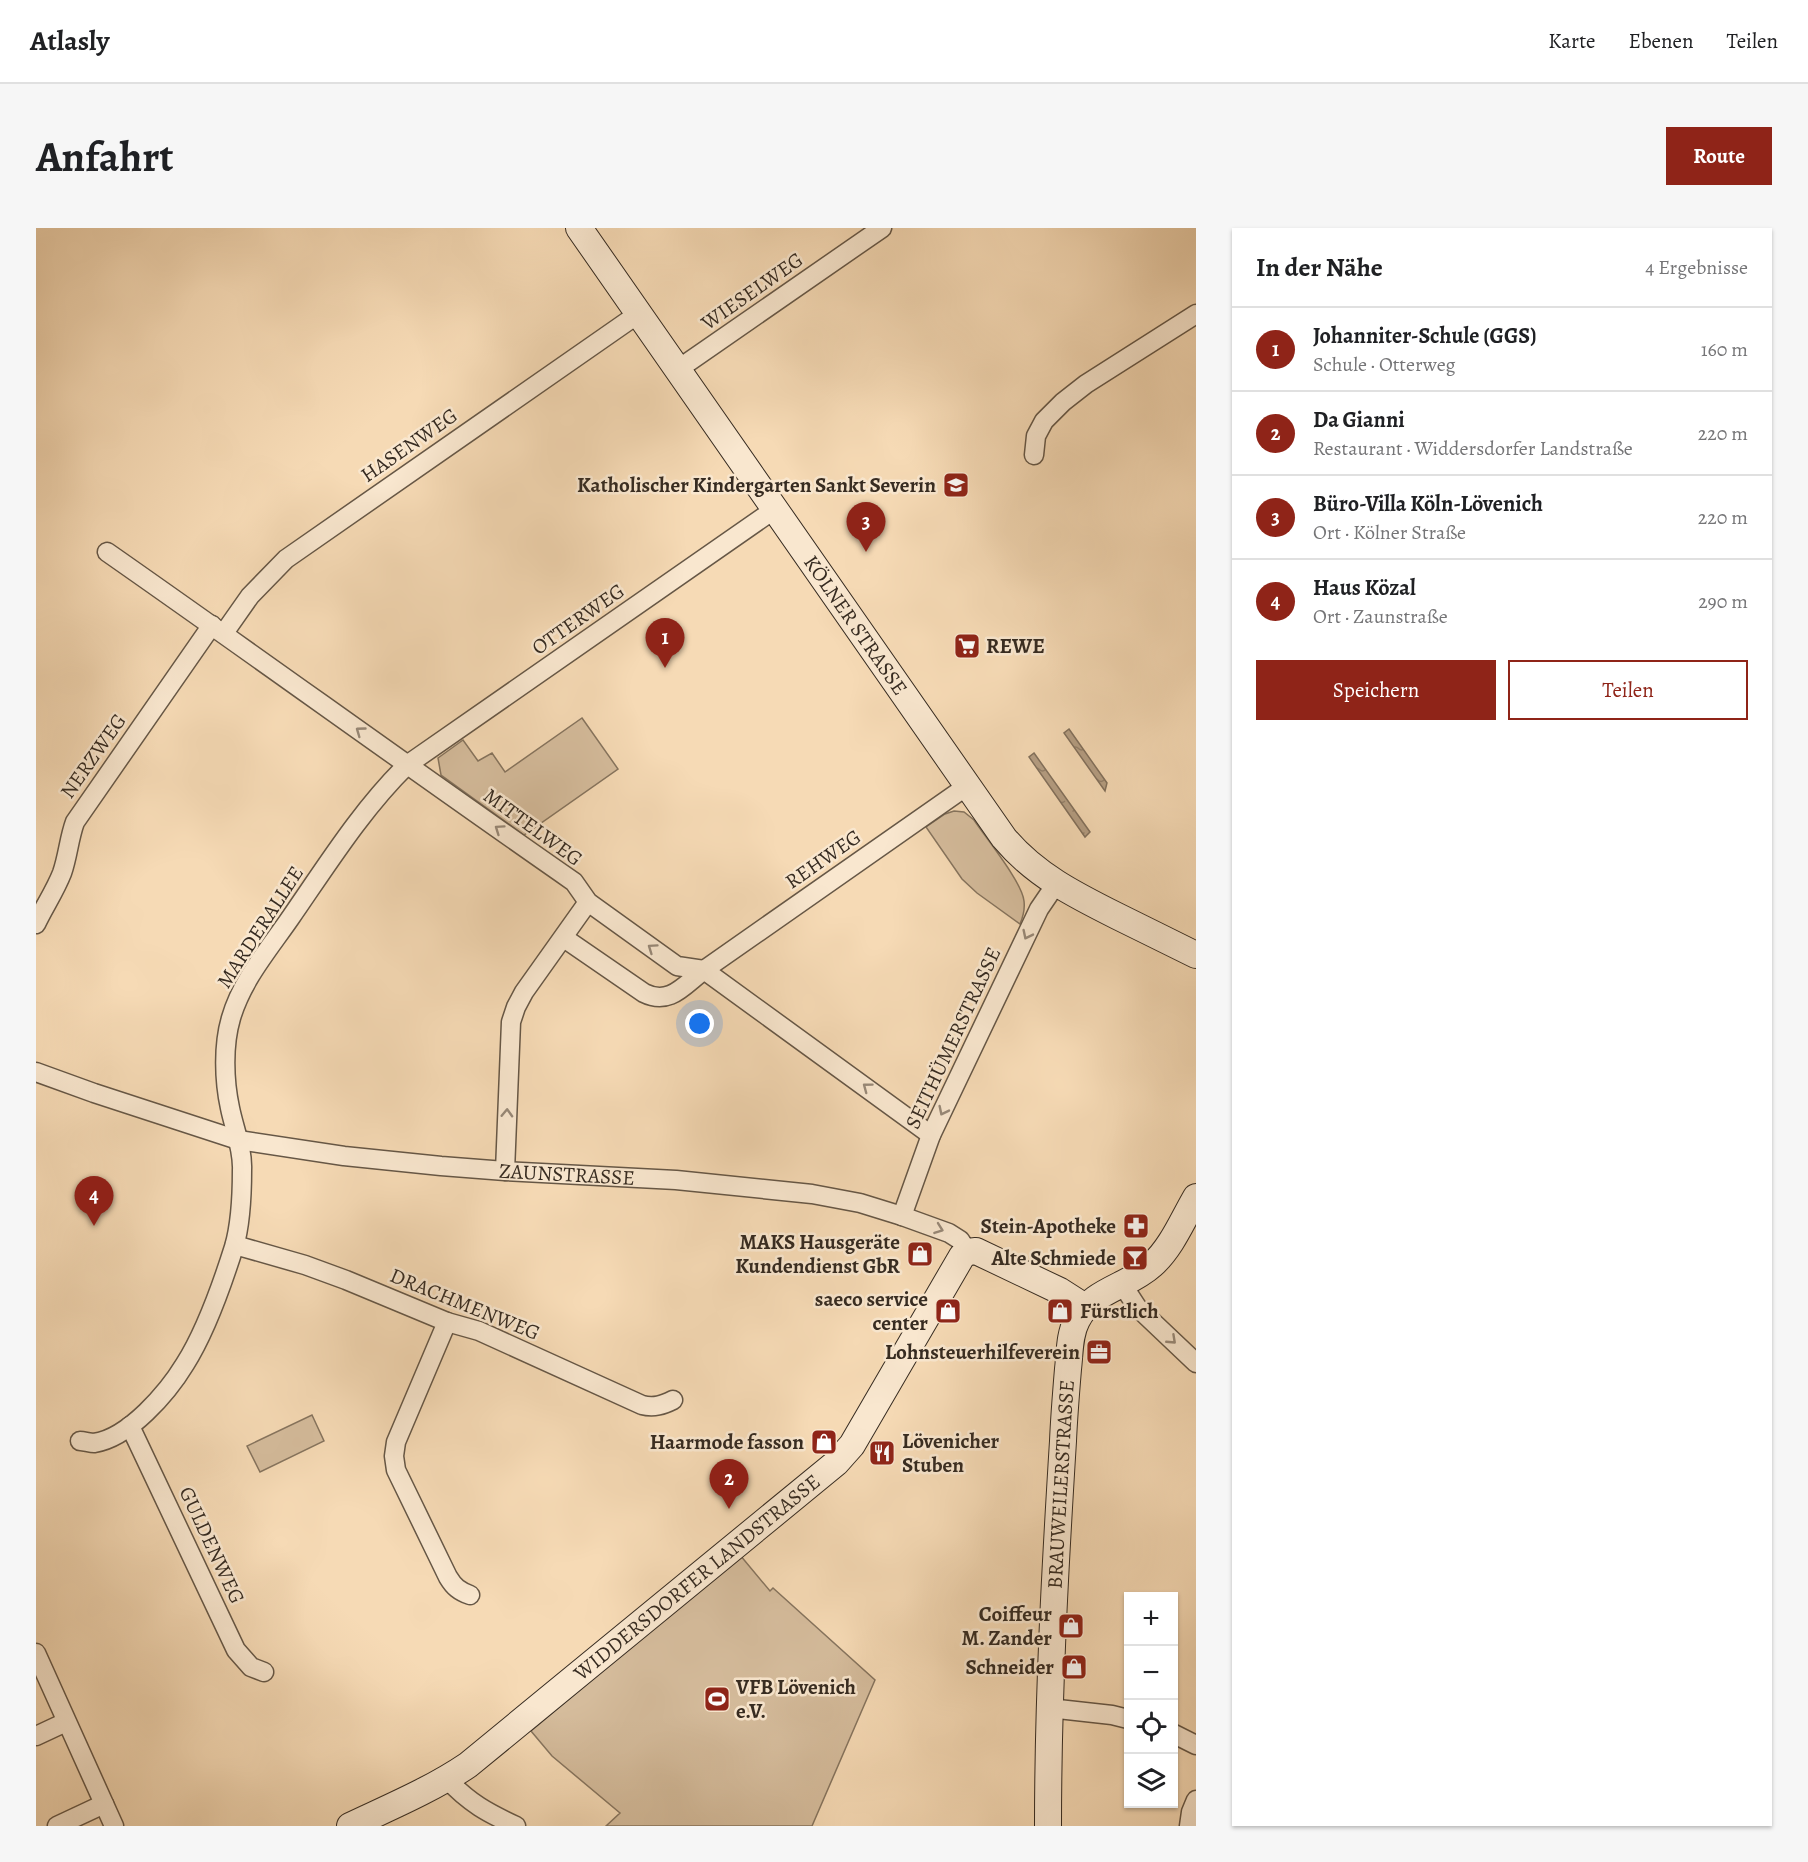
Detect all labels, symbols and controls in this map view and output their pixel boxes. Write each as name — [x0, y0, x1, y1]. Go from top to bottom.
text: Atlasly — [30, 22, 109, 60]
text: Karte — [1548, 27, 1596, 55]
text: Ebenen — [1629, 27, 1693, 55]
text: Teilen — [1726, 27, 1778, 55]
button: Route — [1666, 127, 1772, 185]
text: Anfahrt — [36, 128, 173, 185]
street label: WIESELWEG — [695, 246, 809, 337]
text: In der Nähe — [1256, 250, 1383, 285]
text: 4 Ergebnisse — [1645, 254, 1748, 281]
text: Johanniter-Schule (GGS) — [1313, 321, 1537, 351]
text: 1 — [1272, 336, 1279, 363]
text: 160 m — [1701, 336, 1748, 363]
text: Schule · Otterweg — [1313, 351, 1455, 378]
street label: HASENWEG — [355, 401, 463, 489]
text: Da Gianni — [1313, 405, 1405, 435]
text: 2 — [1271, 420, 1280, 447]
text: 220 m — [1698, 420, 1748, 447]
text: Restaurant · Widdersdorfer Landstraße — [1313, 435, 1633, 462]
school or university icon: Katholischer Kindergarten Sankt Severin — [941, 470, 971, 500]
place label: Katholischer Kindergarten Sankt Severin — [577, 471, 936, 499]
text: Büro-Villa Köln-Lövenich — [1313, 489, 1543, 519]
pin: 3 — [846, 502, 886, 552]
text: 3 — [1271, 504, 1280, 531]
text: 220 m — [1698, 504, 1748, 531]
text: Ort · Kölner Straße — [1313, 519, 1466, 546]
street label: KÖLNER STRASSE — [797, 550, 914, 701]
text: Haus Közal — [1313, 573, 1416, 603]
street label: OTTERWEG — [526, 577, 630, 661]
text: 4 — [1271, 588, 1280, 615]
text: 290 m — [1698, 588, 1748, 615]
text: Ort · Zaunstraße — [1313, 603, 1448, 630]
pin: 1 — [646, 618, 684, 668]
supermarket icon: REWE — [952, 631, 982, 661]
place label: REWE — [986, 632, 1045, 660]
button: Speichern — [1256, 660, 1496, 720]
button: Teilen — [1508, 660, 1748, 720]
street label: NERZWEG — [53, 708, 133, 804]
one-way arrow — [356, 727, 367, 738]
street label: MITTELWEG — [478, 782, 588, 872]
street label: REHWEG — [779, 823, 867, 895]
one-way arrow — [494, 825, 505, 836]
street label: MARDERALLEE — [210, 860, 310, 994]
one-way arrow — [1022, 928, 1034, 939]
street label: SEITHÜMERSTRASSE — [899, 942, 1007, 1134]
one-way arrow — [647, 944, 658, 955]
your location — [685, 1009, 714, 1038]
one-way arrow — [863, 1084, 874, 1095]
one-way arrow — [938, 1104, 950, 1115]
one-way arrow — [501, 1108, 513, 1117]
street label: ZAUNSTRASSE — [498, 1157, 635, 1192]
pin: 4 — [74, 1176, 114, 1226]
pharmacy icon: Stein-Apotheke — [1121, 1211, 1151, 1241]
place label: Stein-Apotheke — [981, 1212, 1116, 1240]
one-way arrow — [933, 1222, 943, 1235]
place label: MAKS Hausgeräte Kundendienst GbR — [735, 1228, 901, 1280]
shop icon: MAKS Hausgeräte Kundendienst GbR — [905, 1239, 935, 1269]
bar icon: Alte Schmiede — [1120, 1243, 1150, 1273]
place label: Alte Schmiede — [990, 1244, 1116, 1272]
street label: DRACHMENWEG — [386, 1261, 544, 1347]
place label: saeco service center — [815, 1285, 928, 1337]
shop icon: saeco service center — [933, 1296, 963, 1326]
shop icon: Fürstlich — [1045, 1296, 1075, 1326]
place label: Fürstlich — [1080, 1297, 1159, 1325]
one-way arrow — [1164, 1333, 1175, 1344]
office icon: Lohnsteuerhilfeverein — [1084, 1337, 1114, 1367]
place label: Lohnsteuerhilfeverein — [885, 1338, 1080, 1366]
street label: BRAUWEILERSTRASSE — [1041, 1379, 1081, 1589]
shop icon: Haarmode fasson — [809, 1427, 839, 1457]
place label: Lövenicher Stuben — [902, 1427, 1000, 1479]
place label: Haarmode fasson — [650, 1428, 804, 1456]
restaurant icon: Lövenicher Stuben — [867, 1438, 897, 1468]
pin: 2 — [710, 1460, 748, 1509]
street label: WIDDERSDORFER LANDSTRASSE — [567, 1468, 826, 1687]
street label: GULDENWEG — [173, 1482, 251, 1608]
map controls — [1124, 1592, 1178, 1808]
button: + — [1124, 1592, 1178, 1646]
place label: Coiffeur M. Zander — [962, 1600, 1052, 1652]
shop icon: Coiffeur M. Zander — [1056, 1611, 1086, 1641]
button: − — [1124, 1646, 1178, 1700]
shop icon: Schneider — [1059, 1652, 1089, 1682]
place label: Schneider — [965, 1653, 1054, 1681]
place label: VFB Lövenich e.V. — [735, 1673, 856, 1725]
sports icon: VFB Lövenich e.V. — [702, 1684, 732, 1714]
button: locate — [1124, 1700, 1178, 1754]
button: layers — [1124, 1754, 1178, 1808]

